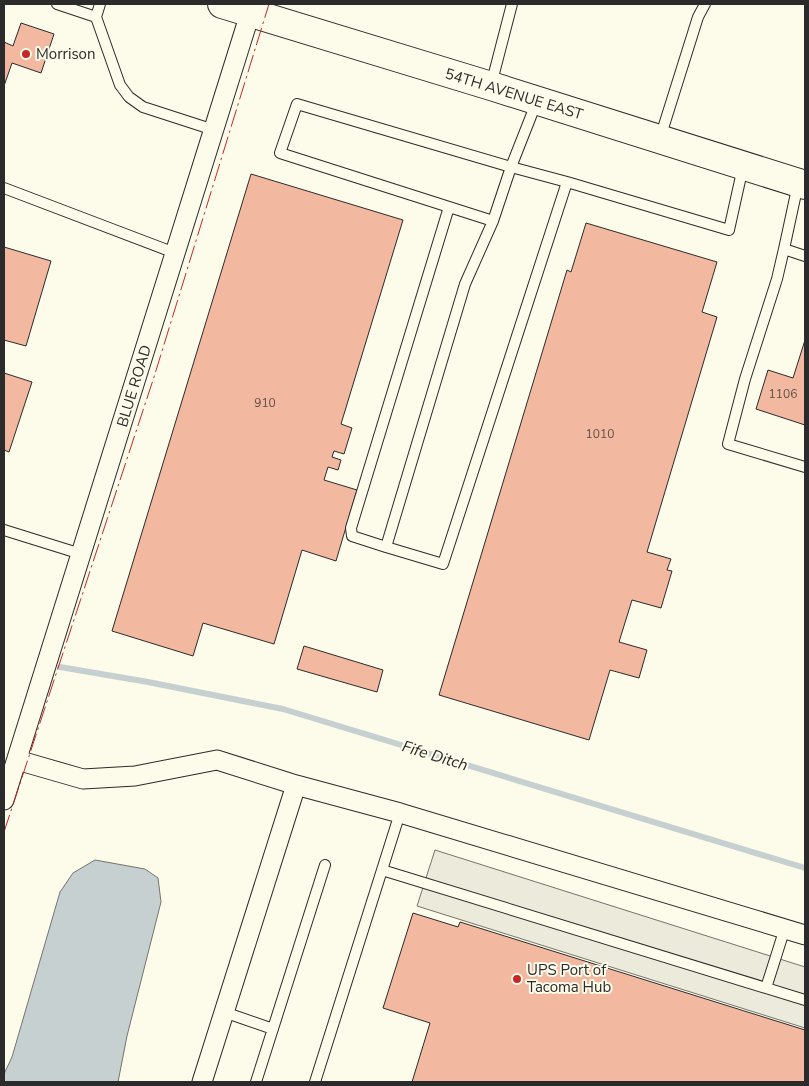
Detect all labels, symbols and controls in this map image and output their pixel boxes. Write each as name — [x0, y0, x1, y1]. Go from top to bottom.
place label: Morrison — [36, 44, 95, 64]
marker: Morrison — [20, 48, 32, 60]
street label: 54TH AVENUE EAST — [442, 63, 586, 125]
street label: BLUE ROAD — [112, 343, 156, 429]
house number: 1106 — [769, 386, 797, 402]
house number: 910 — [254, 395, 276, 411]
house number: 1010 — [586, 426, 614, 442]
water label: Fife Ditch — [399, 736, 471, 776]
place label: UPS Port of Tacoma Hub — [527, 960, 611, 997]
marker: UPS Port of Tacoma Hub — [511, 973, 523, 985]

